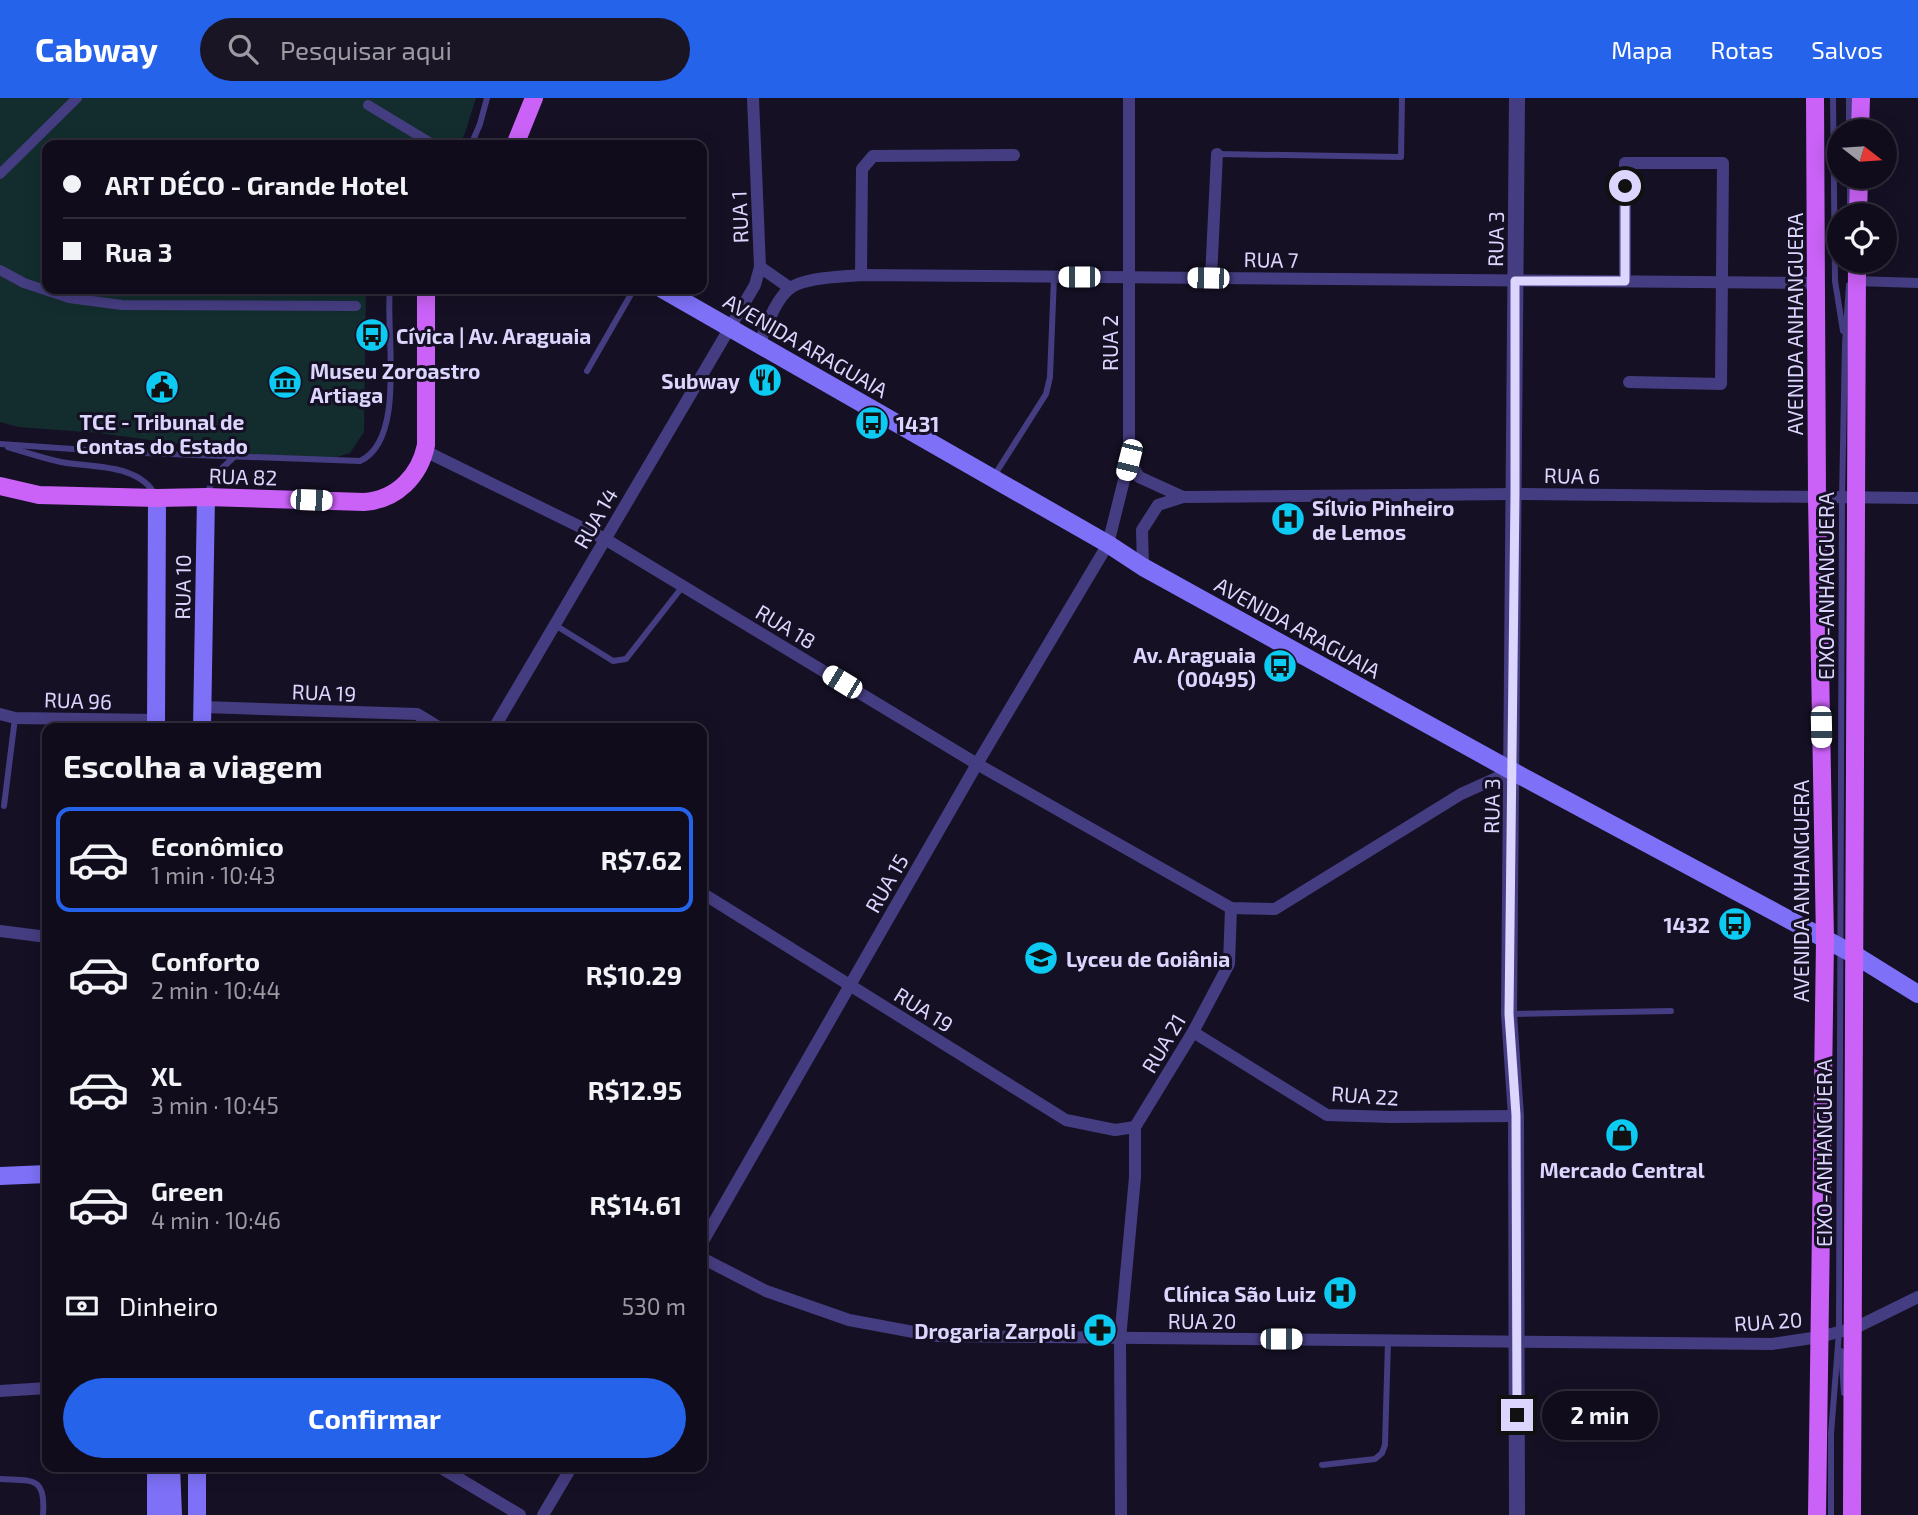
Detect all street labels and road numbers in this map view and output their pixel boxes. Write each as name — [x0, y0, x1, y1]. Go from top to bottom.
street label: RUA 1 — [726, 190, 752, 244]
street label: RUA 3 — [1482, 211, 1508, 267]
street label: AVENIDA ANHANGUERA — [1782, 213, 1807, 435]
street label: RUA 7 — [1243, 246, 1299, 272]
street label: AVENIDA ARAGUAIA — [719, 288, 893, 402]
street label: RUA 2 — [1097, 315, 1122, 371]
street label: RUA 82 — [208, 462, 278, 490]
street label: RUA 6 — [1544, 462, 1600, 488]
street label: RUA 14 — [568, 483, 622, 553]
street label: EIXO-ANHANGUERA — [1813, 492, 1838, 680]
street label: RUA 10 — [169, 554, 195, 620]
street label: AVENIDA ARAGUAIA — [1211, 571, 1385, 683]
street label: RUA 18 — [752, 598, 820, 654]
street label: RUA 19 — [291, 678, 357, 706]
street label: RUA 96 — [44, 686, 112, 714]
street label: RUA 3 — [1478, 778, 1504, 834]
street label: AVENIDA ANHANGUERA — [1788, 780, 1813, 1002]
street label: RUA 15 — [859, 849, 913, 917]
street label: RUA 19 — [890, 981, 958, 1037]
street label: RUA 21 — [1136, 1009, 1190, 1077]
street label: EIXO-ANHANGUERA — [1811, 1059, 1836, 1247]
street label: RUA 22 — [1330, 1080, 1400, 1110]
street label: RUA 20 — [1733, 1306, 1803, 1336]
street label: RUA 20 — [1168, 1308, 1236, 1333]

